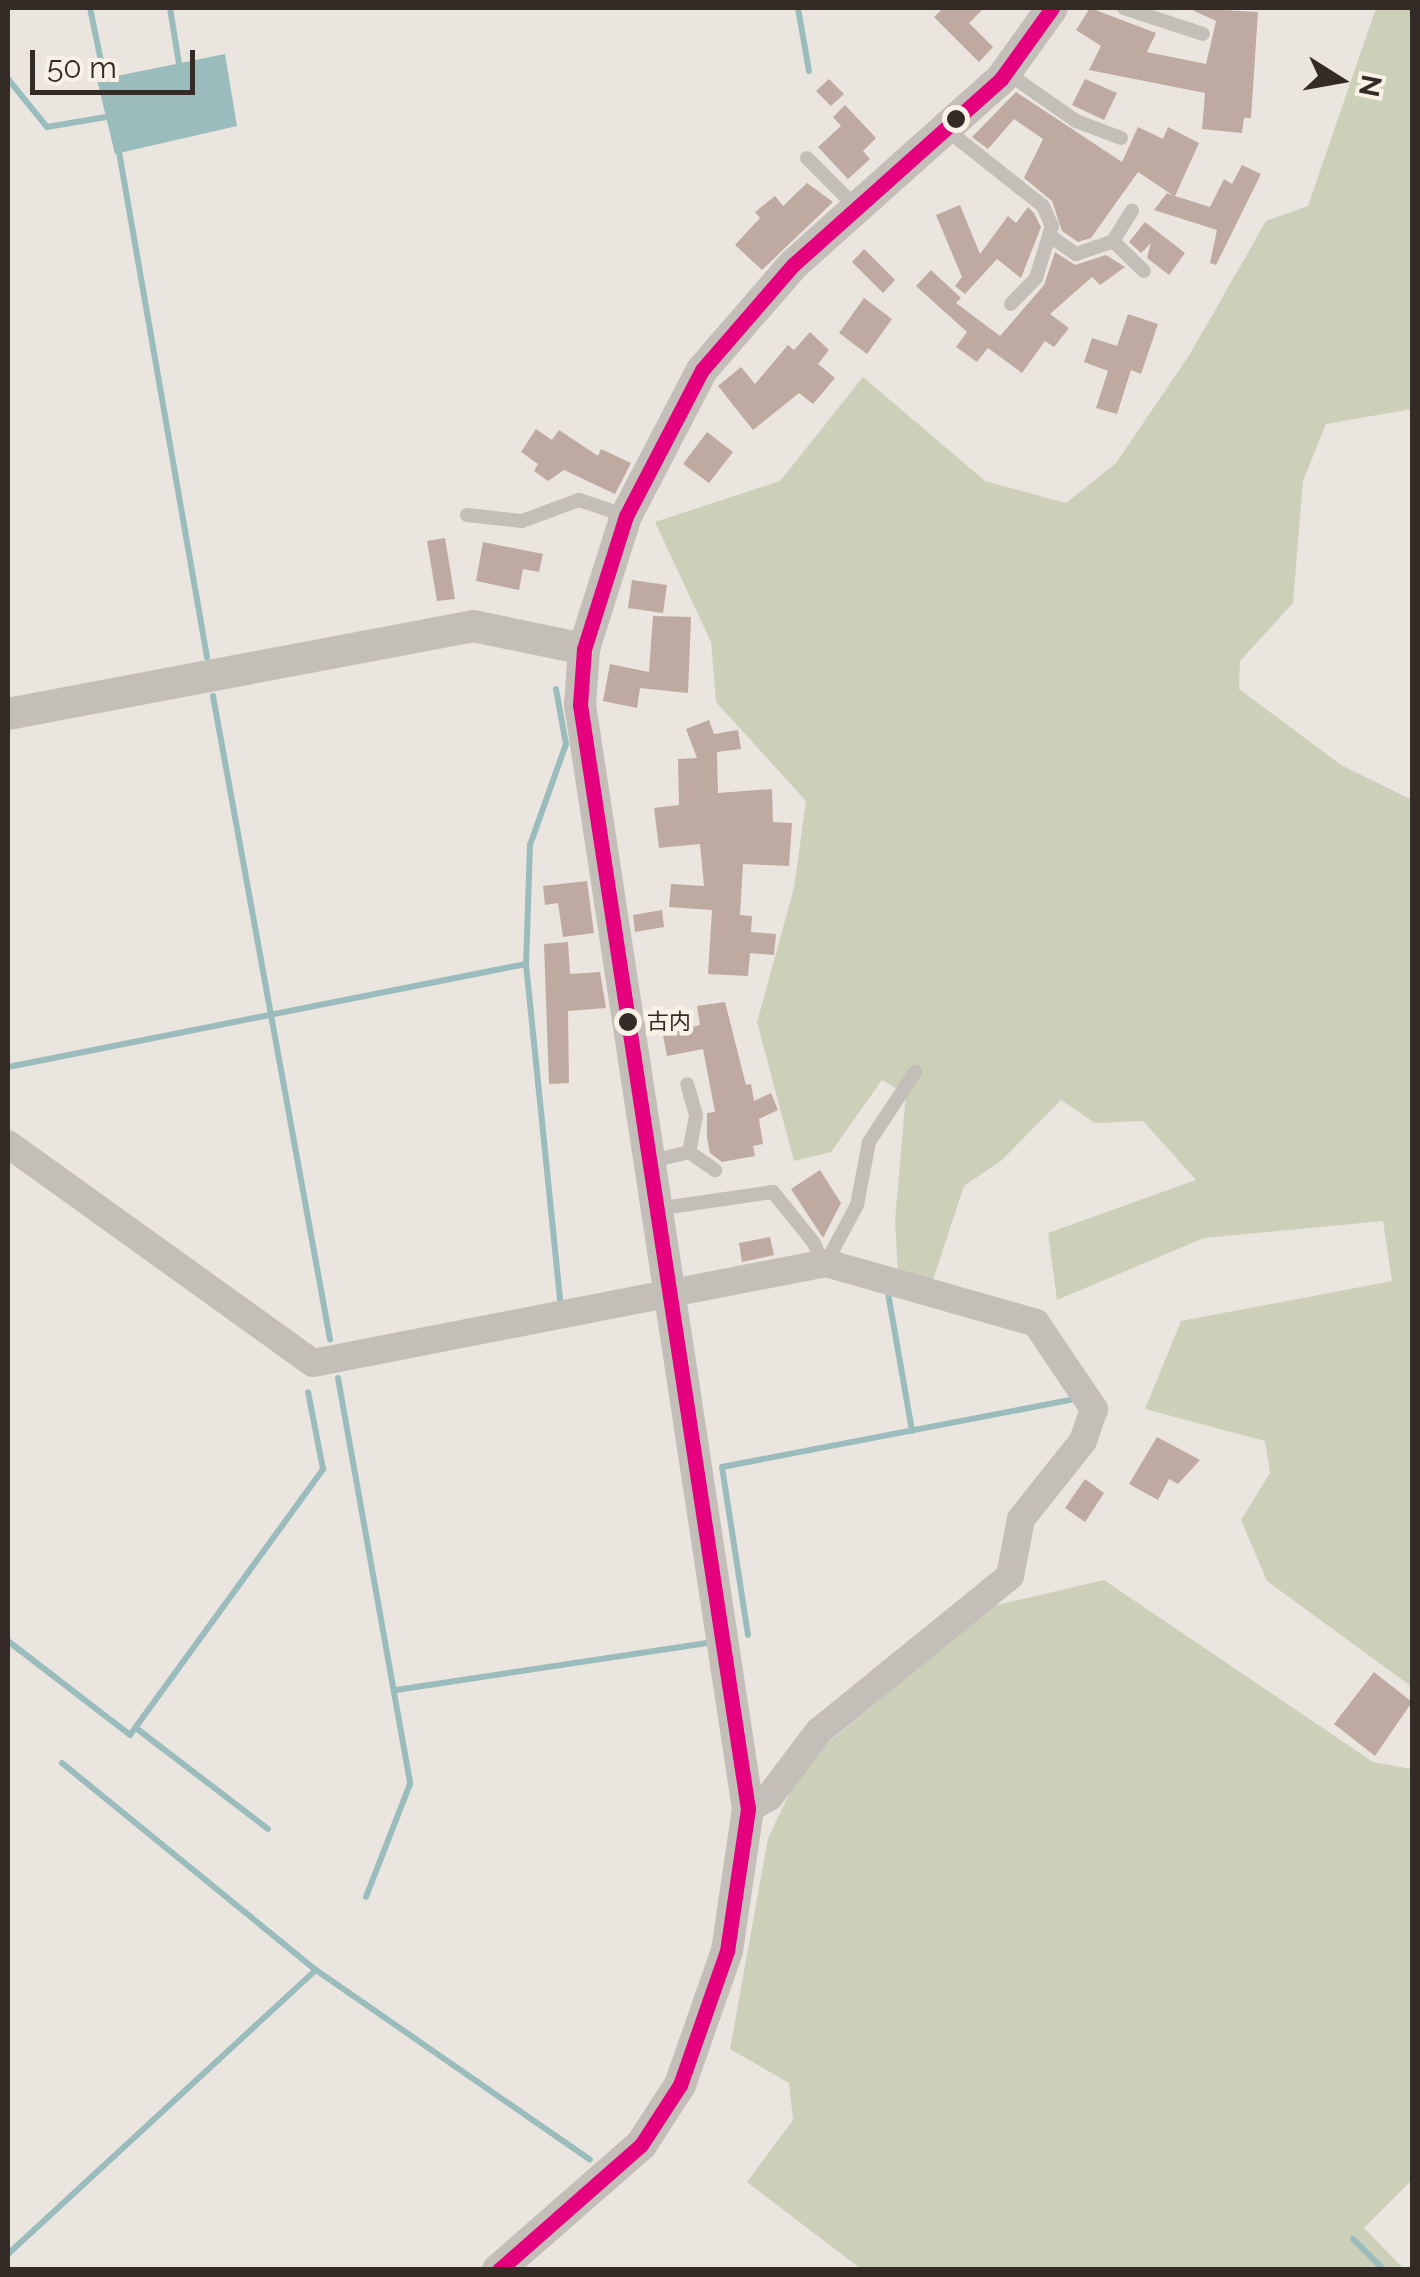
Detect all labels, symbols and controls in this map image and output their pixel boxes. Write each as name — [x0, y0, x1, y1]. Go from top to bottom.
scale bar — [35, 30, 200, 92]
north arrow — [1290, 30, 1390, 130]
text: 50 m — [47, 50, 117, 85]
text: N — [1352, 72, 1388, 99]
unlabelled marker — [946, 109, 966, 129]
place label: 古内 — [647, 1009, 691, 1035]
marker: 古内 — [618, 1012, 638, 1032]

